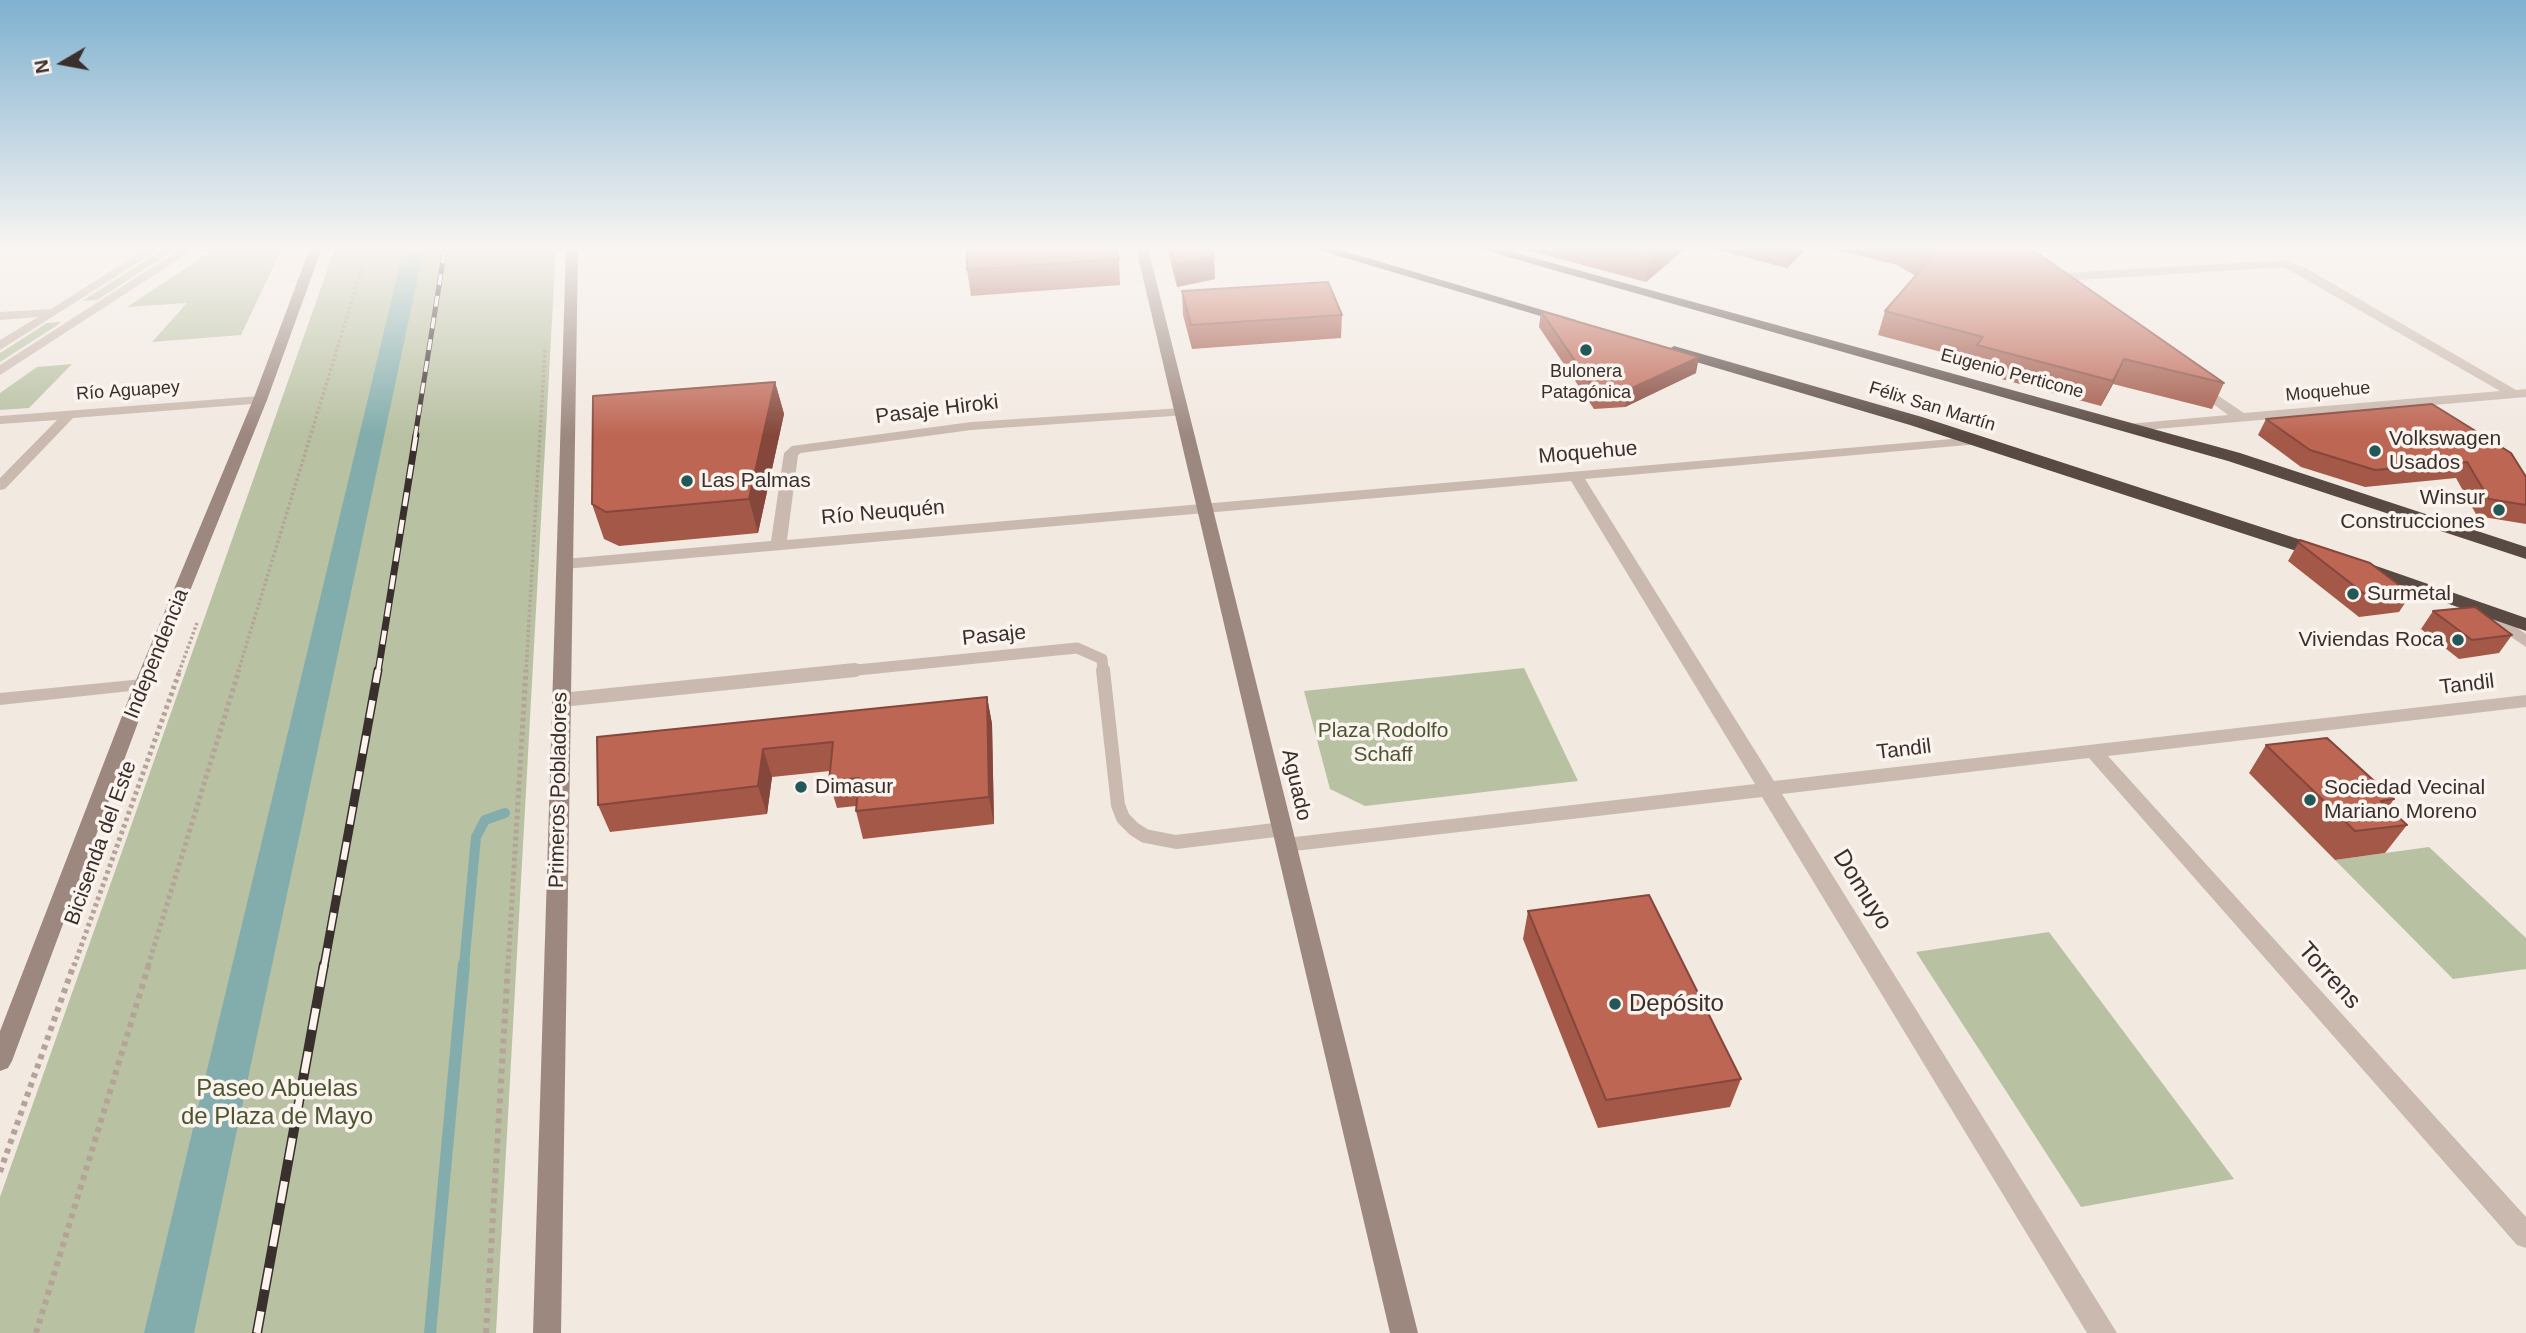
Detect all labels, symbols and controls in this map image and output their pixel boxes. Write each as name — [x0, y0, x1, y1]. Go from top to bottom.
north arrow — [28, 28, 98, 98]
text: N — [30, 58, 53, 75]
marker: Bulonera Patagónica — [1578, 342, 1594, 358]
street label: Eugenio Perticone — [1938, 345, 2086, 403]
place label: Bulonera Patagónica — [1541, 361, 1631, 404]
street label: Río Aguapey — [75, 377, 181, 405]
street label: Félix San Martín — [1866, 378, 1998, 436]
street label: Moquehue — [2285, 378, 2371, 406]
street label: Pasaje Hiroki — [874, 390, 1000, 430]
place label: Volkswagen Usados — [2389, 426, 2501, 476]
street label: Moquehue — [1537, 436, 1639, 470]
marker: Volkswagen Usados — [2367, 443, 2383, 459]
place label: Las Palmas — [701, 468, 811, 494]
marker: Las Palmas — [679, 473, 695, 489]
place label: Winsur Construcciones — [2340, 485, 2485, 535]
street label: Río Neuquén — [820, 495, 946, 531]
marker: Winsur Construcciones — [2491, 502, 2507, 518]
place label: Surmetal — [2367, 581, 2451, 607]
street label: Independencia — [120, 585, 194, 723]
marker: Surmetal — [2345, 586, 2361, 602]
street label: Pasaje — [961, 620, 1027, 652]
place label: Viviendas Roca — [2298, 627, 2444, 653]
marker: Viviendas Roca — [2450, 632, 2466, 648]
street label: Tandil — [2438, 669, 2496, 701]
street label: Primeros Pobladores — [545, 692, 573, 888]
park label: Plaza Rodolfo Schaff — [1318, 718, 1448, 768]
street label: Tandil — [1875, 734, 1933, 766]
street label: Aguado — [1276, 747, 1316, 823]
street label: Bicisenda del Este — [60, 758, 142, 928]
place label: Dimasur — [815, 774, 893, 800]
place label: Sociedad Vecinal Mariano Moreno — [2324, 775, 2485, 825]
marker: Dimasur — [793, 779, 809, 795]
marker: Sociedad Vecinal Mariano Moreno — [2302, 792, 2318, 808]
street label: Domuyo — [1826, 844, 1898, 936]
street label: Torrens — [2292, 937, 2366, 1015]
place label: Depósito — [1629, 990, 1724, 1018]
marker: Depósito — [1607, 996, 1623, 1012]
park label: Paseo Abuelas de Plaza de Mayo — [181, 1075, 373, 1131]

